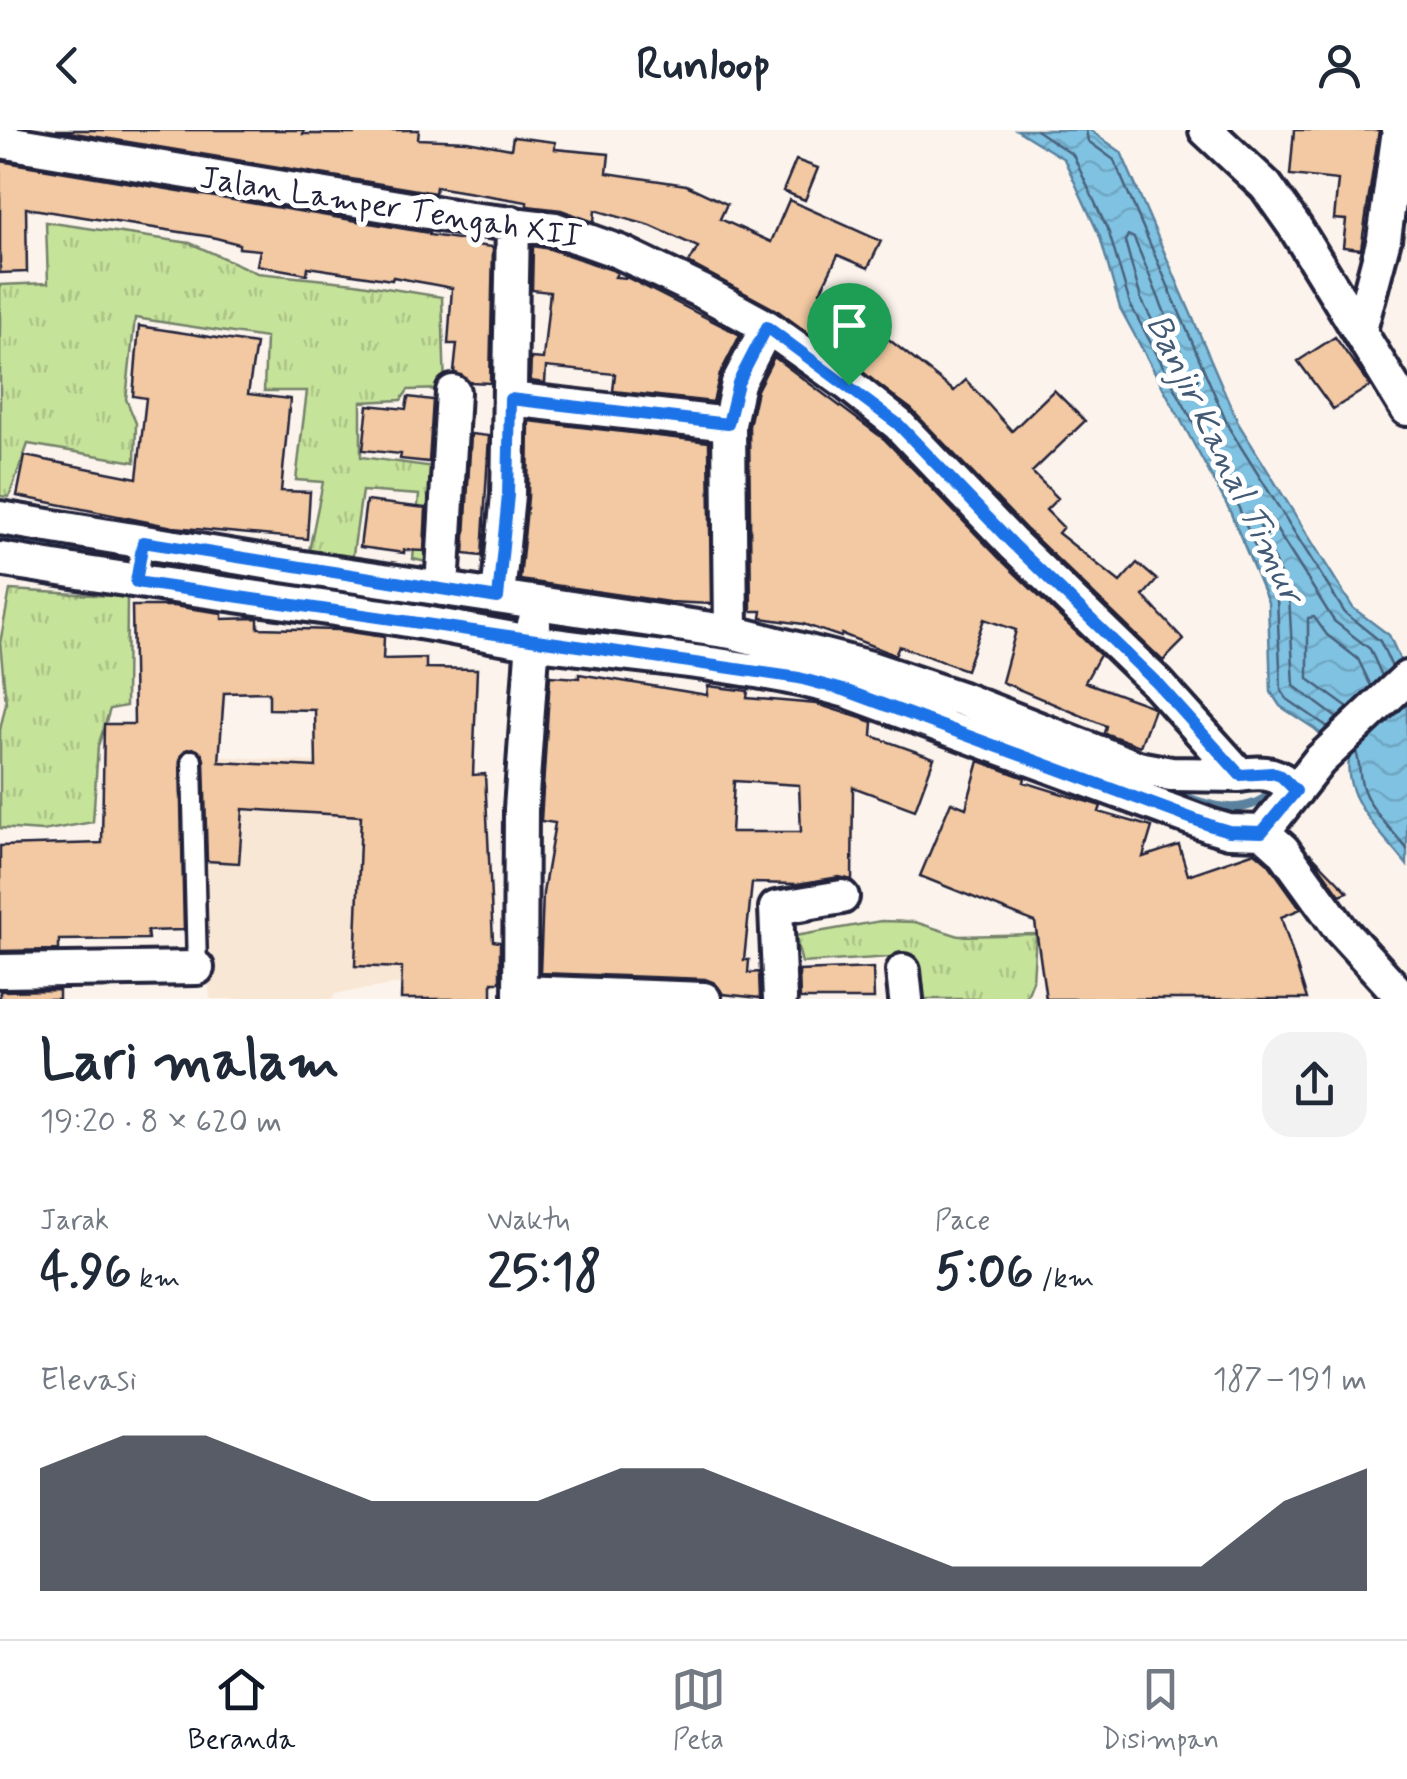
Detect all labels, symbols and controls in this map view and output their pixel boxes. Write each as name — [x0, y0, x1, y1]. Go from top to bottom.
text: Runloop — [636, 36, 771, 95]
icon: back — [40, 38, 95, 93]
icon: person — [1312, 38, 1367, 93]
street label: Jalan Lamper Tengah XII — [197, 157, 585, 259]
pin — [807, 283, 892, 386]
icon: arrive — [822, 298, 877, 353]
water label: Banjir Kanal Timur — [1134, 307, 1316, 614]
text: Lari malam — [40, 1027, 340, 1099]
button: share — [1262, 1032, 1367, 1137]
text: 19:20 · 8 × 620 m — [40, 1101, 282, 1143]
text: Jarak — [40, 1203, 109, 1240]
text: Waktu — [487, 1203, 570, 1240]
text: Pace — [935, 1203, 990, 1240]
text: 4.96 — [40, 1240, 132, 1306]
text: 25:18 — [487, 1240, 602, 1306]
text: 5:06 — [935, 1240, 1034, 1306]
text: km — [132, 1261, 180, 1298]
text: /km — [1034, 1261, 1094, 1298]
text: Elevasi — [40, 1359, 137, 1401]
text: 187–191 m — [1213, 1359, 1367, 1401]
tab: Beranda — [188, 1662, 295, 1759]
tab: Peta — [671, 1662, 726, 1759]
tab: Disimpan — [1102, 1662, 1219, 1759]

